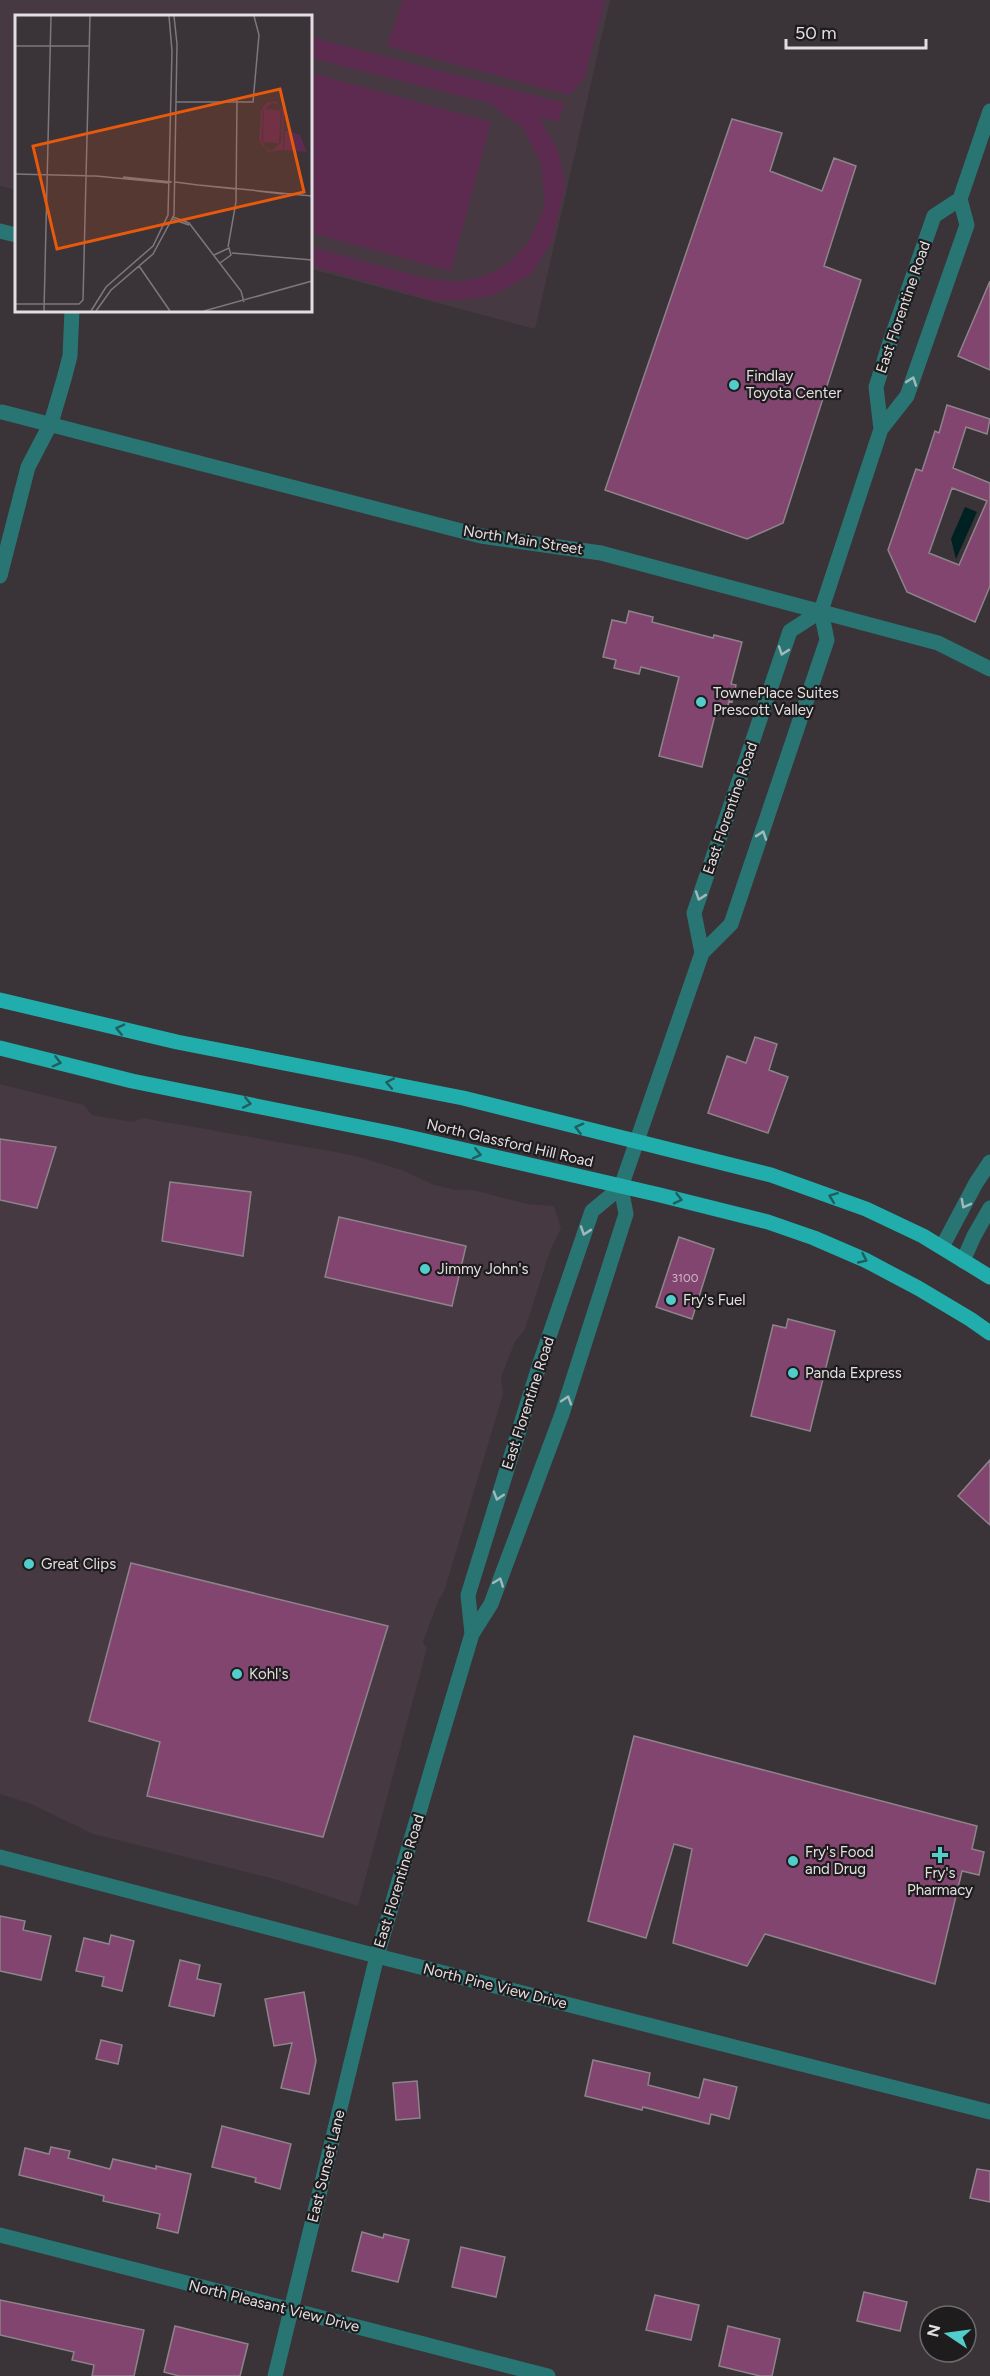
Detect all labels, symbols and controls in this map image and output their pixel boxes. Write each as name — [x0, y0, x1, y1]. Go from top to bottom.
scale bar — [786, 12, 926, 50]
inset map — [15, 15, 312, 312]
text: 50 m — [795, 22, 837, 44]
street label: East Florentine Road — [872, 239, 934, 375]
place label: Findlay Toyota Center — [746, 367, 842, 402]
one-way arrow — [905, 376, 918, 387]
marker: Findlay Toyota Center — [727, 378, 741, 392]
street label: North Main Street — [462, 522, 584, 558]
one-way arrow — [778, 646, 790, 656]
place label: TownePlace Suites Prescott Valley — [713, 684, 839, 719]
marker: TownePlace Suites Prescott Valley — [694, 695, 708, 709]
street label: East Florentine Road — [699, 740, 761, 876]
one-way arrow — [754, 830, 767, 841]
one-way arrow — [695, 890, 708, 901]
one-way arrow — [115, 1023, 125, 1036]
one-way arrow — [52, 1055, 62, 1068]
one-way arrow — [385, 1077, 395, 1090]
one-way arrow — [242, 1096, 252, 1109]
street label: North Glassford Hill Road — [425, 1115, 595, 1171]
one-way arrow — [575, 1123, 585, 1135]
one-way arrow — [471, 1146, 481, 1159]
one-way arrow — [673, 1192, 683, 1205]
one-way arrow — [828, 1192, 839, 1204]
one-way arrow — [961, 1198, 972, 1208]
one-way arrow — [580, 1225, 592, 1236]
one-way arrow — [856, 1252, 867, 1264]
place label: Jimmy John's — [437, 1260, 528, 1278]
marker: Jimmy John's — [418, 1262, 432, 1276]
house number: 3100 — [672, 1271, 699, 1285]
place label: Fry's Fuel — [683, 1291, 746, 1309]
marker: Fry's Fuel — [664, 1293, 678, 1307]
street label: East Florentine Road — [498, 1334, 558, 1472]
place label: Panda Express — [805, 1364, 902, 1382]
marker: Panda Express — [786, 1366, 800, 1380]
one-way arrow — [559, 1395, 572, 1406]
one-way arrow — [493, 1490, 505, 1501]
place label: Great Clips — [41, 1555, 116, 1573]
marker: Great Clips — [22, 1557, 36, 1571]
one-way arrow — [492, 1578, 504, 1589]
place label: Kohl's — [249, 1665, 288, 1683]
marker: Kohl's — [230, 1667, 244, 1681]
street label: East Florentine Road — [370, 1812, 428, 1950]
place label: Fry's Food and Drug — [805, 1843, 874, 1878]
marker: Fry's Pharmacy — [933, 1848, 947, 1862]
marker: Fry's Food and Drug — [786, 1854, 800, 1868]
place label: Fry's Pharmacy — [907, 1864, 973, 1899]
street label: North Pine View Drive — [421, 1959, 569, 2013]
street label: East Sunset Lane — [303, 2108, 349, 2224]
street label: North Pleasant View Drive — [187, 2276, 361, 2336]
north arrow — [918, 2304, 978, 2364]
text: N — [923, 2323, 945, 2339]

